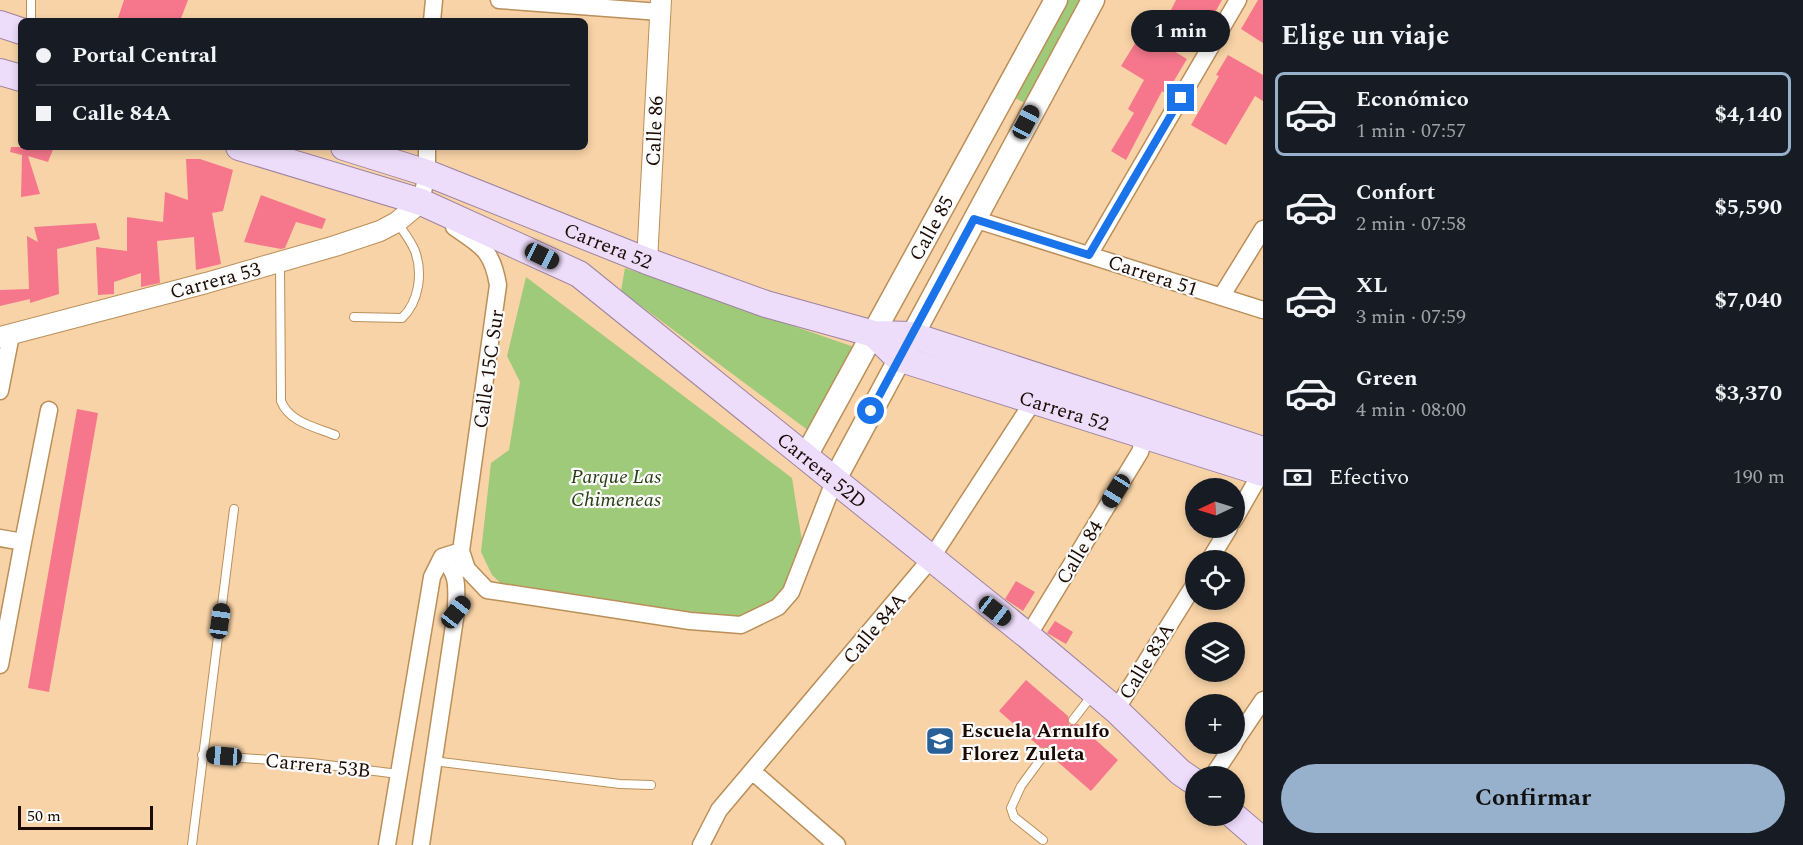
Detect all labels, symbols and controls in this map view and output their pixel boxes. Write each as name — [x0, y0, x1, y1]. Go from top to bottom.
callout: 1 min — [1132, 11, 1230, 53]
text: Elige un viaje — [1281, 15, 1449, 57]
text: 1 min — [1154, 16, 1207, 46]
text: Portal Central — [72, 39, 217, 72]
text: Económico — [1356, 83, 1469, 116]
route end — [1167, 84, 1194, 111]
icon: car — [1284, 87, 1338, 141]
street label: Calle 86 — [638, 95, 672, 167]
text: Calle 84A — [72, 97, 171, 130]
text: $4,140 — [1714, 98, 1782, 131]
car — [1010, 102, 1042, 142]
text: 1 min · 07:57 — [1356, 116, 1466, 146]
text: Confort — [1356, 176, 1435, 209]
icon: car — [1284, 180, 1338, 234]
street label: Calle 85 — [902, 190, 962, 267]
text: $5,590 — [1714, 191, 1782, 224]
text: 2 min · 07:58 — [1356, 209, 1466, 239]
street label: Carrera 52 — [559, 215, 656, 278]
car — [522, 240, 562, 272]
street label: Carrera 51 — [1104, 247, 1201, 305]
street label: Carrera 53 — [167, 254, 264, 307]
text: XL — [1356, 269, 1387, 302]
icon: car — [1284, 273, 1338, 327]
text: $7,040 — [1714, 284, 1782, 317]
text: 3 min · 07:59 — [1356, 302, 1466, 332]
street label: Calle 15C Sur — [466, 308, 512, 431]
text: Green — [1356, 362, 1418, 395]
icon: car — [1284, 366, 1338, 420]
text: $3,370 — [1714, 377, 1782, 410]
street label: Carrera 52 — [1015, 383, 1112, 440]
text: 4 min · 08:00 — [1356, 395, 1466, 425]
route start — [857, 397, 884, 424]
street label: Carrera 52D — [770, 425, 873, 516]
icon: cash — [1281, 461, 1314, 494]
text: Efectivo — [1329, 461, 1409, 494]
park label: Parque Las Chimeneas — [571, 462, 661, 515]
text: 190 m — [1733, 462, 1785, 492]
car — [1099, 471, 1133, 511]
north arrow — [1185, 478, 1245, 538]
map controls — [1185, 478, 1245, 826]
street label: Calle 84 — [1049, 515, 1111, 591]
button: locate — [1185, 550, 1245, 610]
street label: Calle 84A — [836, 586, 914, 671]
car — [438, 592, 474, 632]
car — [975, 593, 1015, 629]
car — [209, 602, 231, 640]
street label: Calle 83A — [1111, 617, 1182, 706]
button: layers — [1185, 622, 1245, 682]
button: + — [1185, 694, 1245, 754]
place label: Escuela Arnulfo Florez Zuleta — [961, 716, 1110, 769]
school or university icon: Escuela Arnulfo Florez Zuleta — [924, 725, 956, 757]
car — [205, 746, 243, 766]
street label: Carrera 53B — [264, 746, 372, 786]
button: Confirmar — [1281, 764, 1785, 833]
button: − — [1185, 766, 1245, 826]
scale bar — [18, 803, 153, 830]
text: 50 m — [27, 804, 61, 828]

